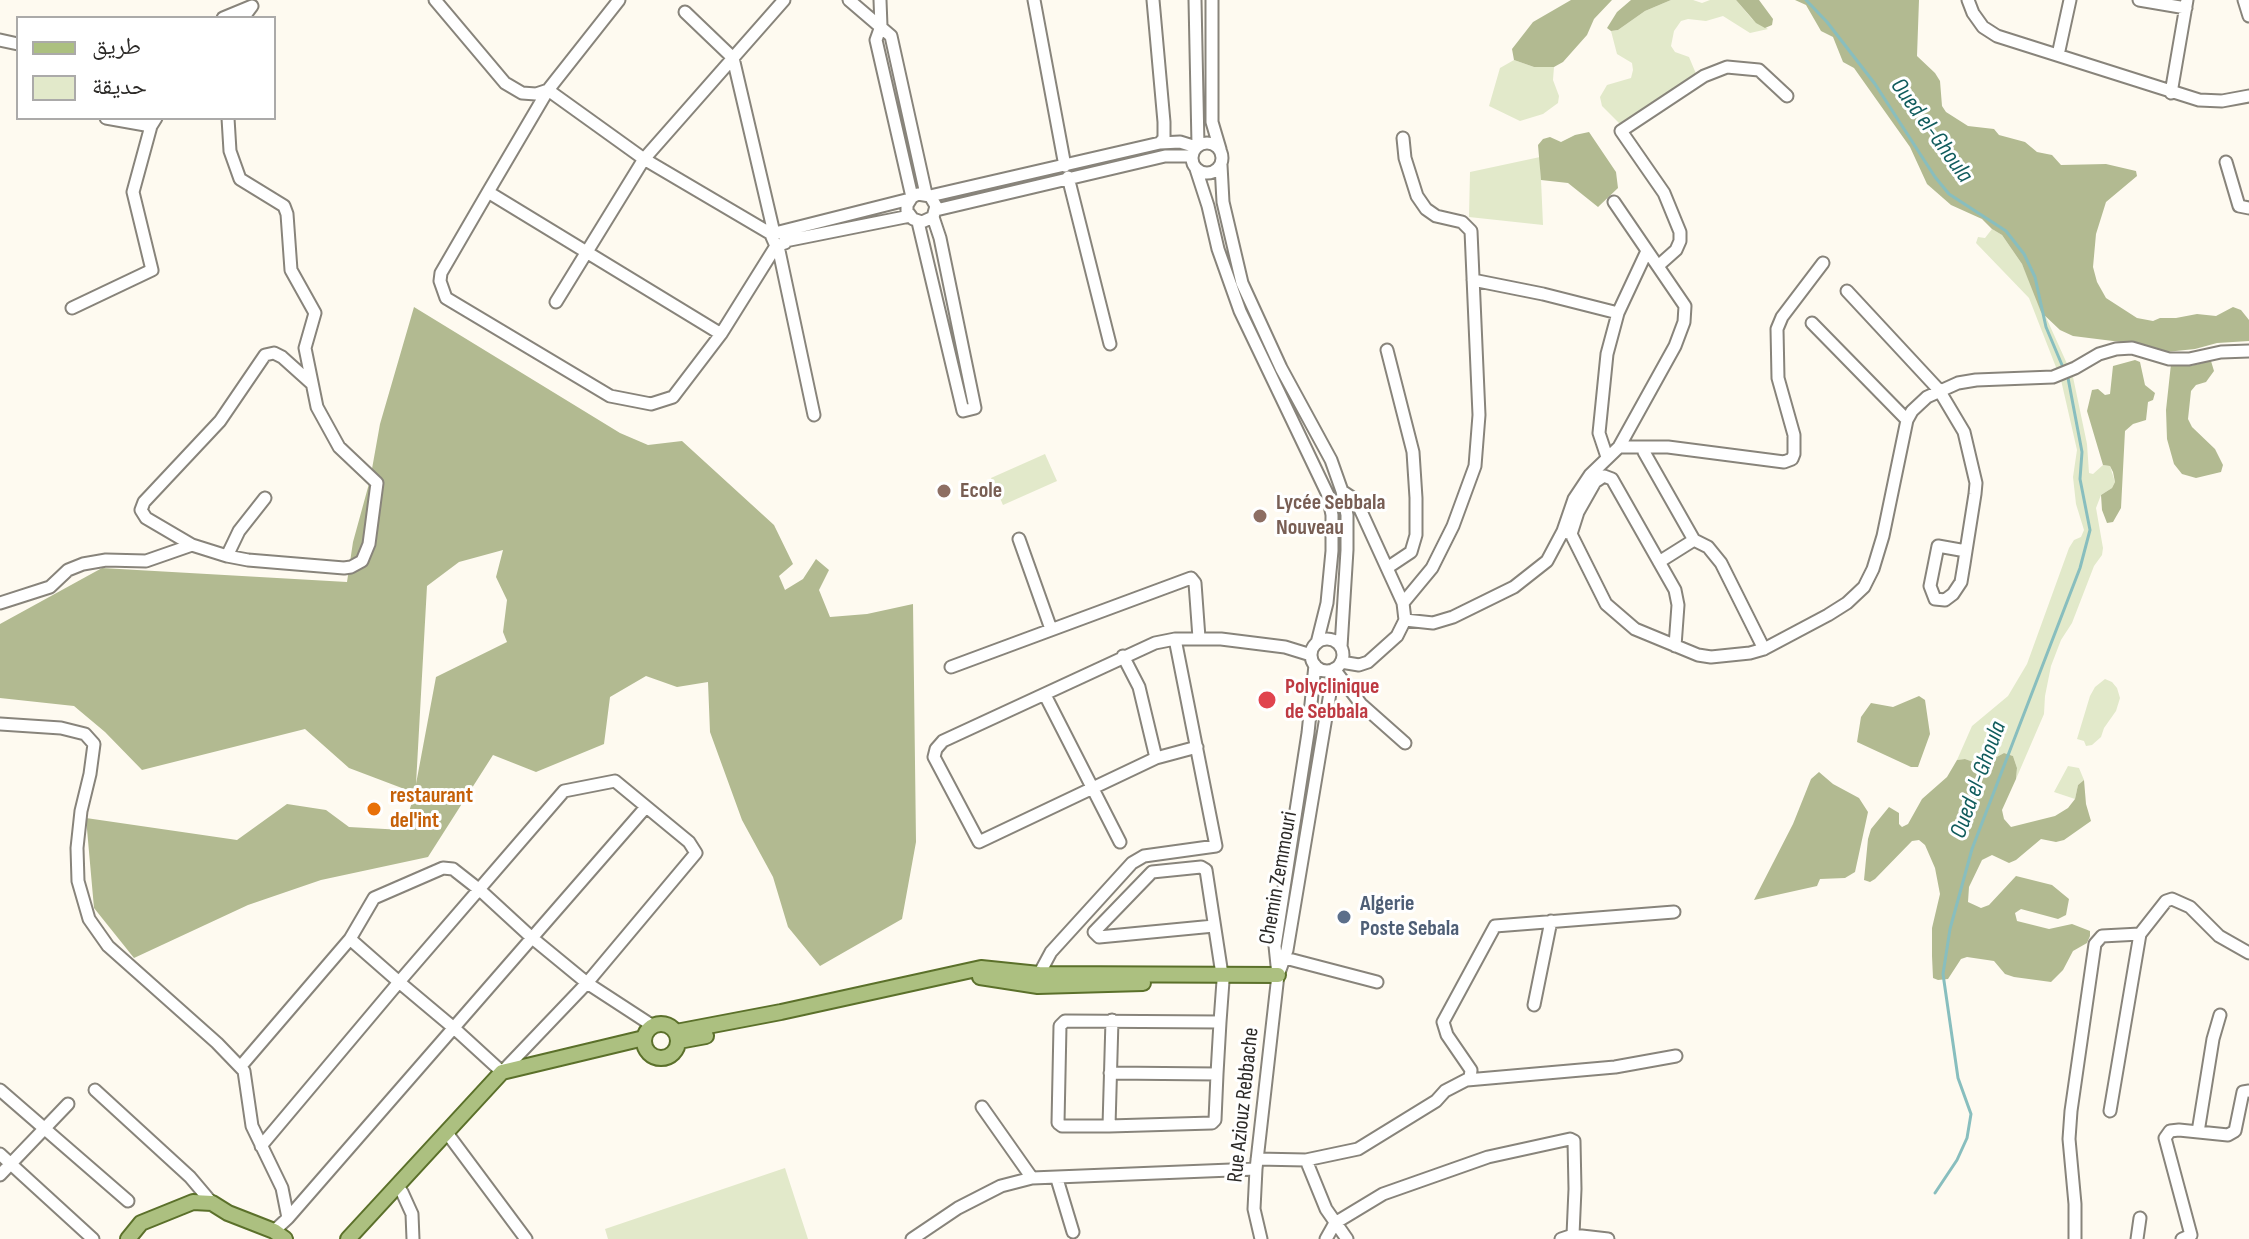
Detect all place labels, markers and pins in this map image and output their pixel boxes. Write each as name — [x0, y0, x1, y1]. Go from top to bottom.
place label: Ecole — [960, 478, 1002, 504]
marker: Ecole — [935, 482, 953, 500]
place label: Lycée Sebbala Nouveau — [1276, 490, 1385, 542]
marker: Lycée Sebbala Nouveau — [1251, 507, 1269, 525]
place label: Polyclinique de Sebbala — [1285, 674, 1379, 726]
marker: Polyclinique de Sebbala — [1256, 689, 1278, 711]
place label: restaurant del'int — [390, 783, 473, 834]
marker: restaurant del'int — [365, 800, 383, 818]
place label: Algerie Poste Sebala — [1360, 891, 1459, 942]
marker: Algerie Poste Sebala — [1335, 908, 1353, 926]

